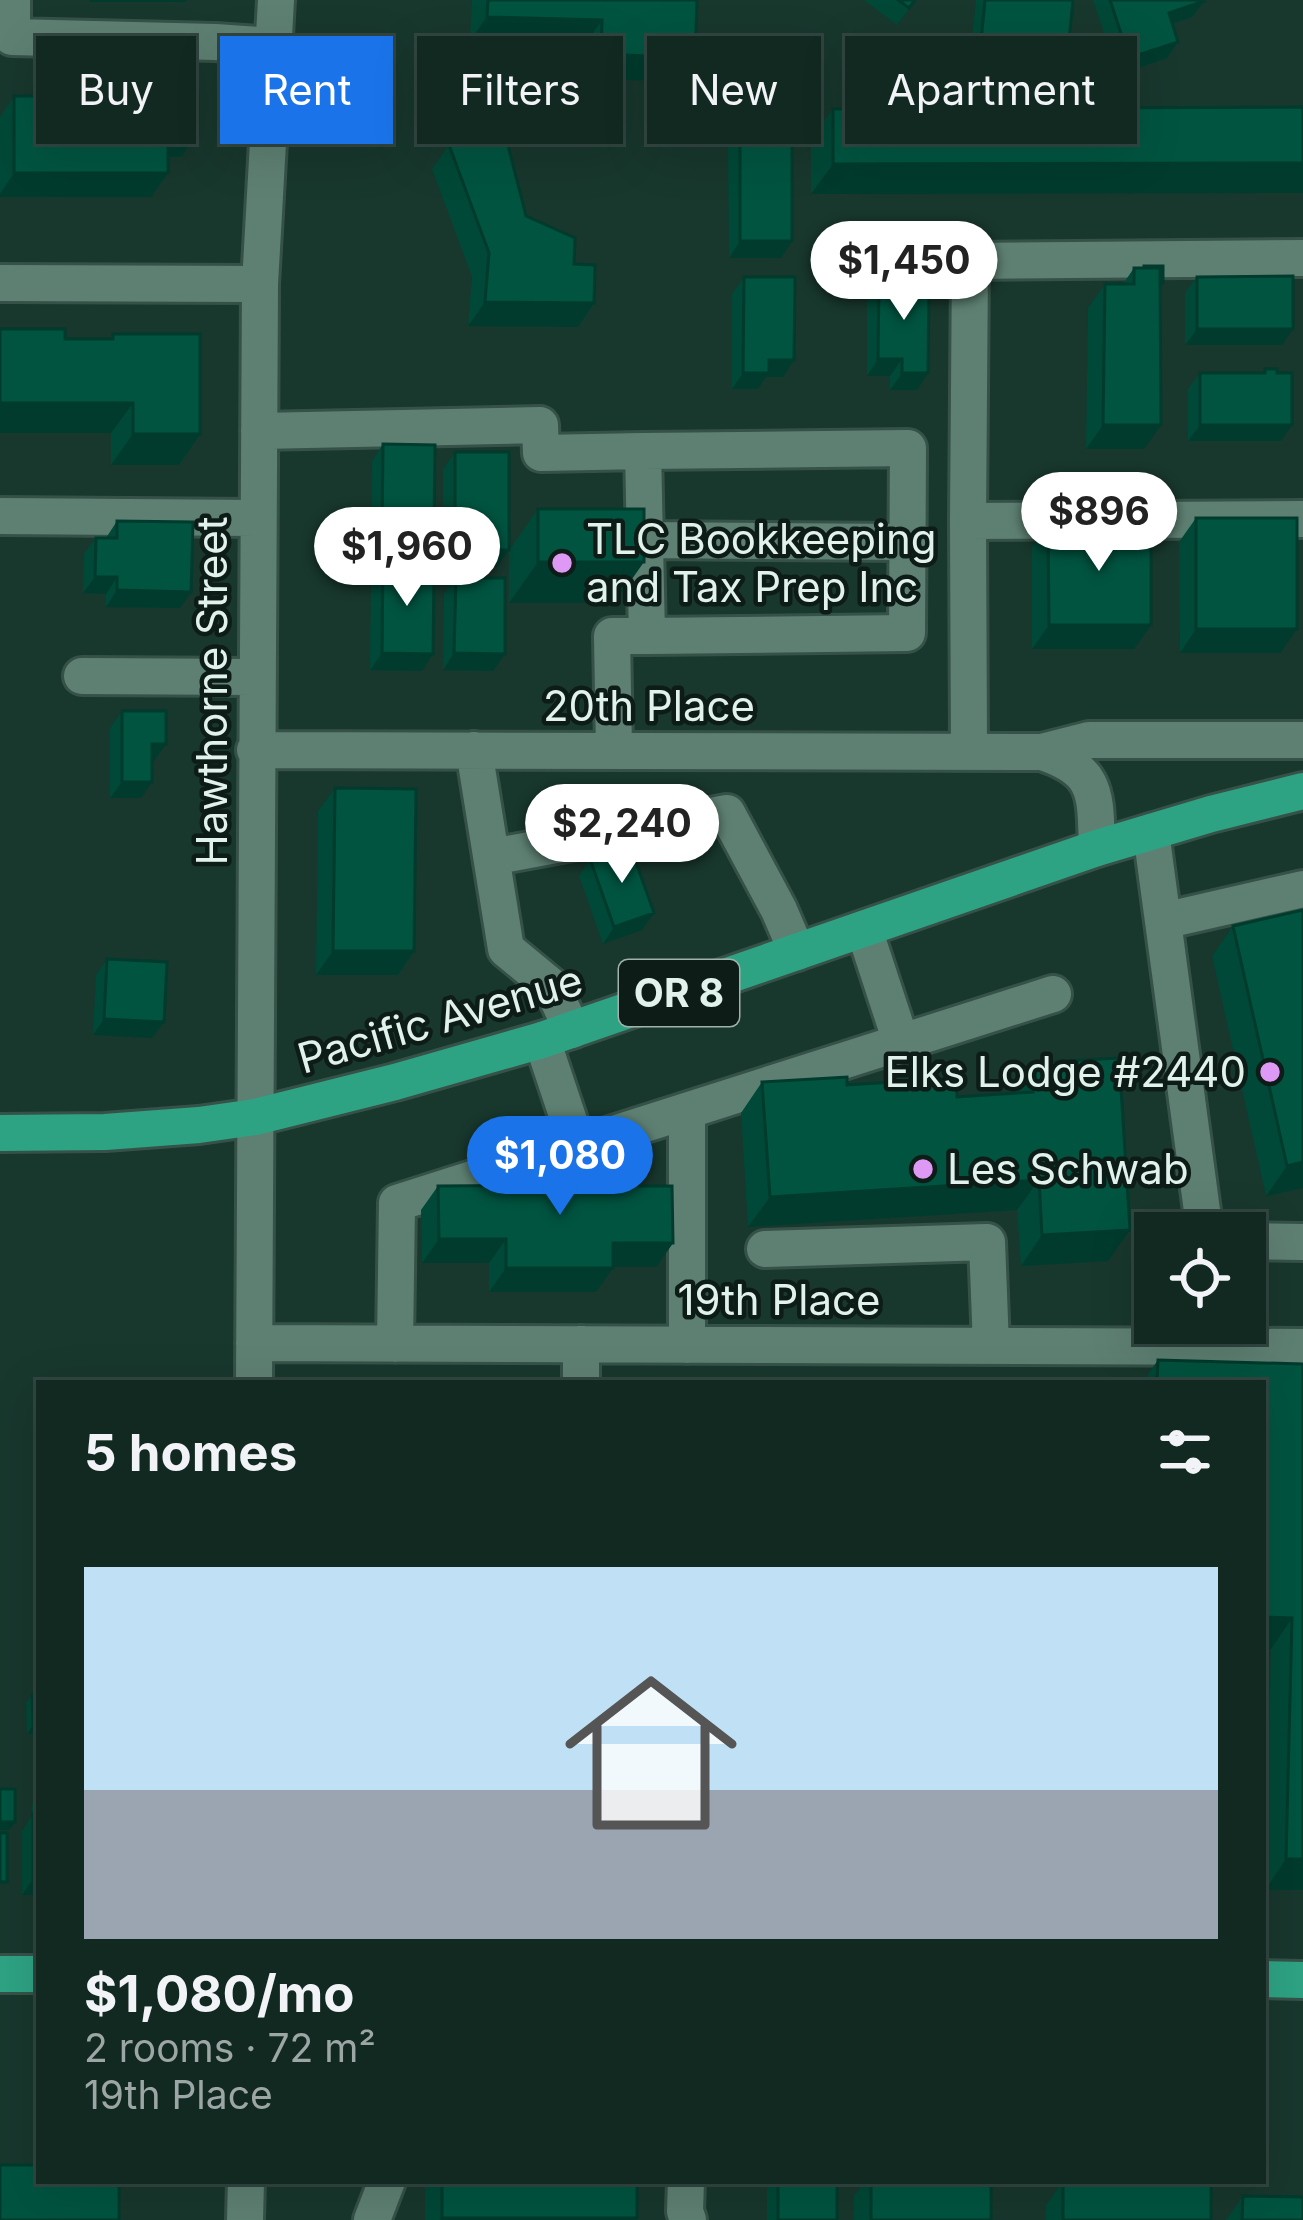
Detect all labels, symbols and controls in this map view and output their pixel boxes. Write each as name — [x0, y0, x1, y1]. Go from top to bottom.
chip: Buy — [36, 36, 196, 144]
chip: Rent — [220, 36, 393, 144]
chip: Filters — [417, 36, 623, 144]
chip: New — [647, 36, 821, 144]
chip: Apartment — [845, 36, 1137, 144]
pin: $1,450 — [806, 221, 1002, 323]
text: $1,450 — [838, 236, 970, 283]
pin: $896 — [1028, 472, 1170, 574]
text: $896 — [1048, 487, 1150, 534]
pin: $1,960 — [309, 507, 505, 609]
place label: TLC Bookkeeping and Tax Prep Inc — [586, 513, 937, 612]
street label: Hawthorne Street — [186, 516, 237, 866]
text: $1,960 — [341, 522, 473, 569]
marker: TLC Bookkeeping and Tax Prep Inc — [549, 550, 575, 576]
street label: 20th Place — [543, 680, 755, 731]
pin: $2,240 — [524, 784, 720, 886]
text: $2,240 — [552, 799, 692, 846]
street label: Pacific Avenue — [292, 954, 588, 1084]
road number: OR 8 — [619, 960, 739, 1026]
place label: Elks Lodge #2440 — [885, 1046, 1246, 1097]
marker: Elks Lodge #2440 — [1257, 1059, 1283, 1085]
pin: $1,080 — [462, 1116, 658, 1218]
text: $1,080 — [494, 1131, 626, 1178]
place label: Les Schwab — [947, 1143, 1189, 1194]
marker: Les Schwab — [910, 1156, 936, 1182]
map controls — [1134, 1212, 1266, 1344]
button: locate — [1134, 1212, 1266, 1344]
street label: 19th Place — [677, 1274, 881, 1325]
icon: filters — [1152, 1419, 1218, 1485]
text: 5 homes — [84, 1422, 297, 1483]
icon: home — [543, 1645, 759, 1861]
text: $1,080/mo — [84, 1963, 355, 2024]
text: 2 rooms · 72 m² — [84, 2024, 376, 2071]
text: 19th Place — [84, 2071, 273, 2118]

